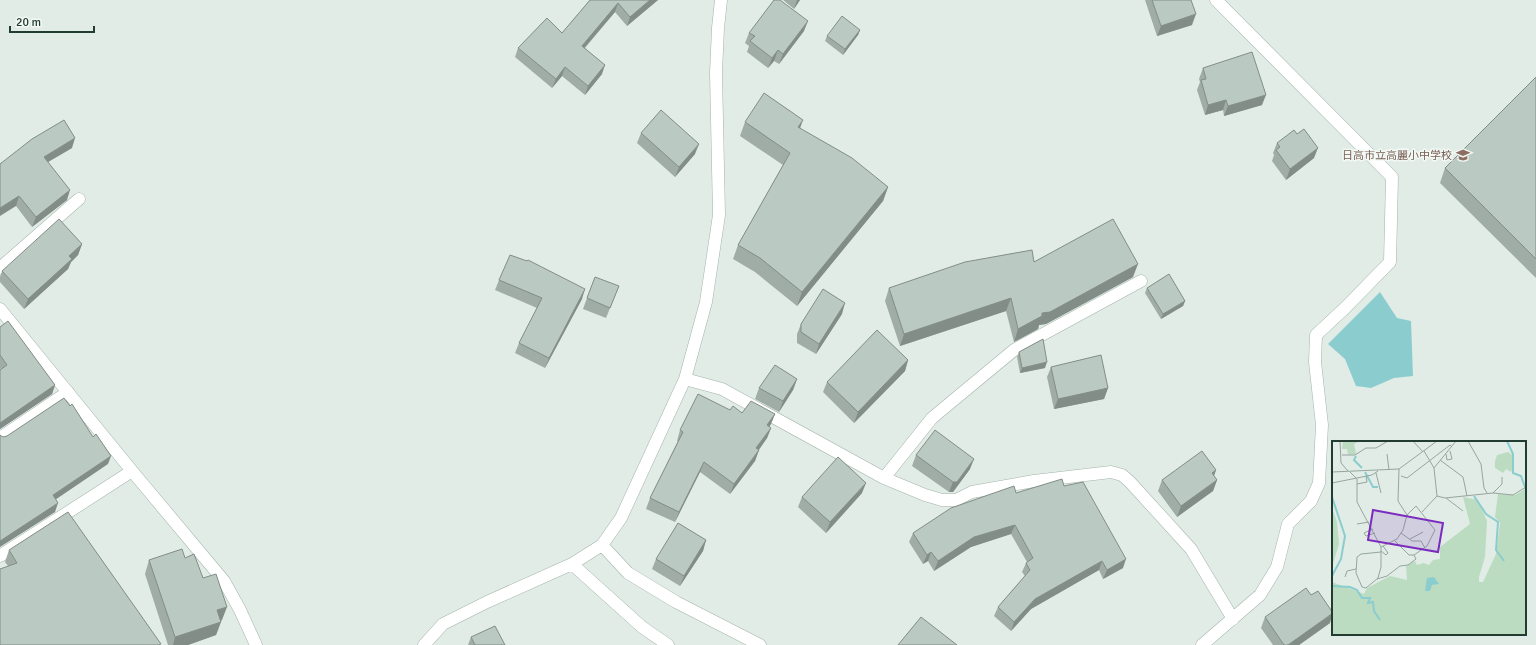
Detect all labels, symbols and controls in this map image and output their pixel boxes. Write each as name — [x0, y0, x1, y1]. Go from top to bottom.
scale bar — [10, 8, 94, 34]
text: 20 m — [16, 15, 41, 30]
school or university icon: 日高市立高麗小中学校 — [1455, 147, 1471, 163]
place label: 日高市立高麗小中学校 — [1342, 149, 1452, 162]
inset map — [1332, 441, 1526, 635]

